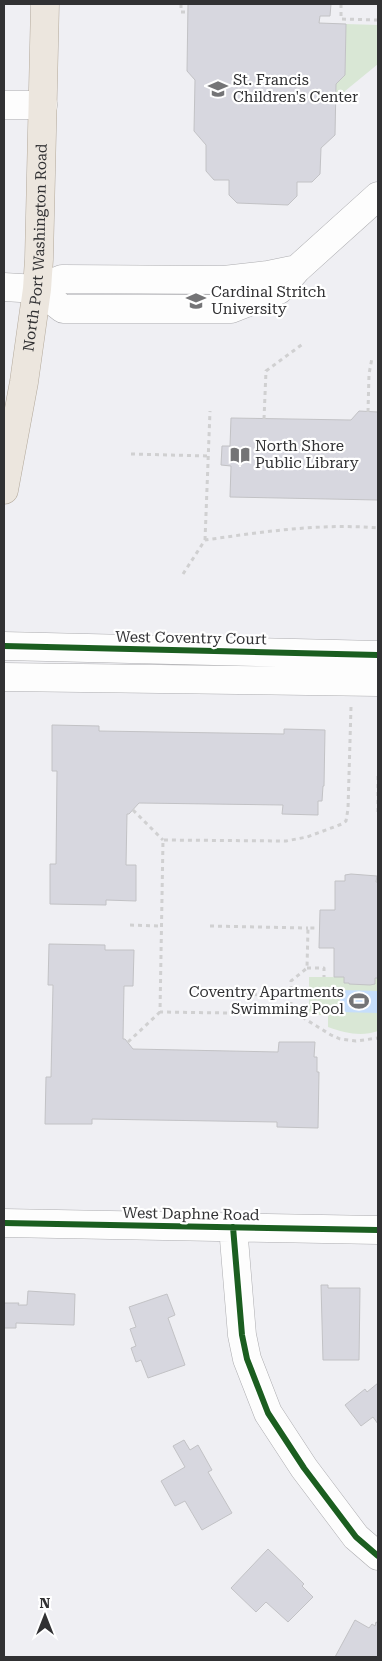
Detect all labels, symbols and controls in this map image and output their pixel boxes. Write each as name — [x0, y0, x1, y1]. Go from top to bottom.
place label: St. Francis Children's Center — [233, 71, 358, 106]
school or university icon: St. Francis Children's Center — [207, 78, 229, 100]
street label: North Port Washington Road — [19, 143, 51, 353]
place label: Cardinal Stritch University — [211, 283, 326, 318]
school or university icon: Cardinal Stritch University — [185, 290, 207, 312]
place label: North Shore Public Library — [255, 437, 359, 472]
library icon: North Shore Public Library — [229, 444, 251, 466]
street label: West Coventry Court — [115, 628, 267, 648]
place label: Coventry Apartments Swimming Pool — [189, 983, 344, 1018]
sports icon: Coventry Apartments Swimming Pool — [348, 990, 370, 1012]
street label: West Daphne Road — [122, 1204, 260, 1224]
north arrow — [20, 1591, 70, 1641]
text: N — [40, 1595, 51, 1611]

